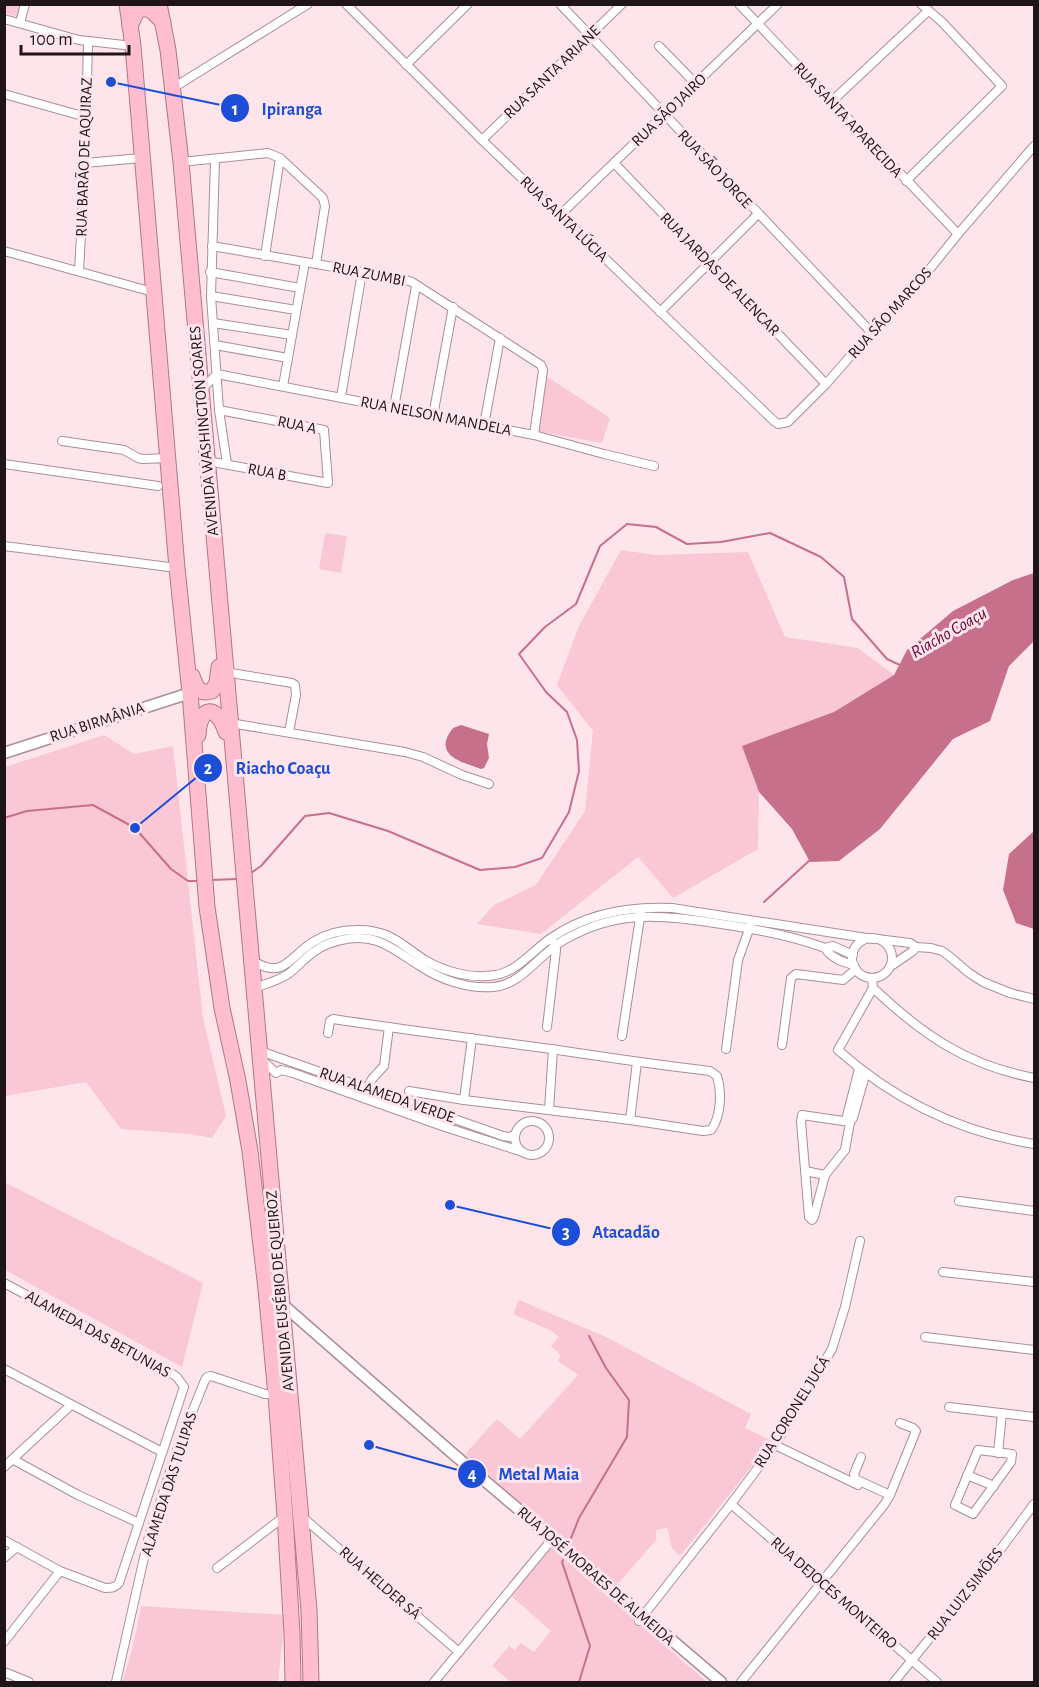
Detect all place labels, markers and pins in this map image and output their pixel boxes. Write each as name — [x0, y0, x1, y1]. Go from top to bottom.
callout: Ipiranga — [220, 90, 334, 126]
callout: Riacho Coaçu — [193, 750, 342, 786]
callout: Atacadão — [551, 1214, 672, 1250]
callout: Metal Maia — [457, 1456, 592, 1492]

